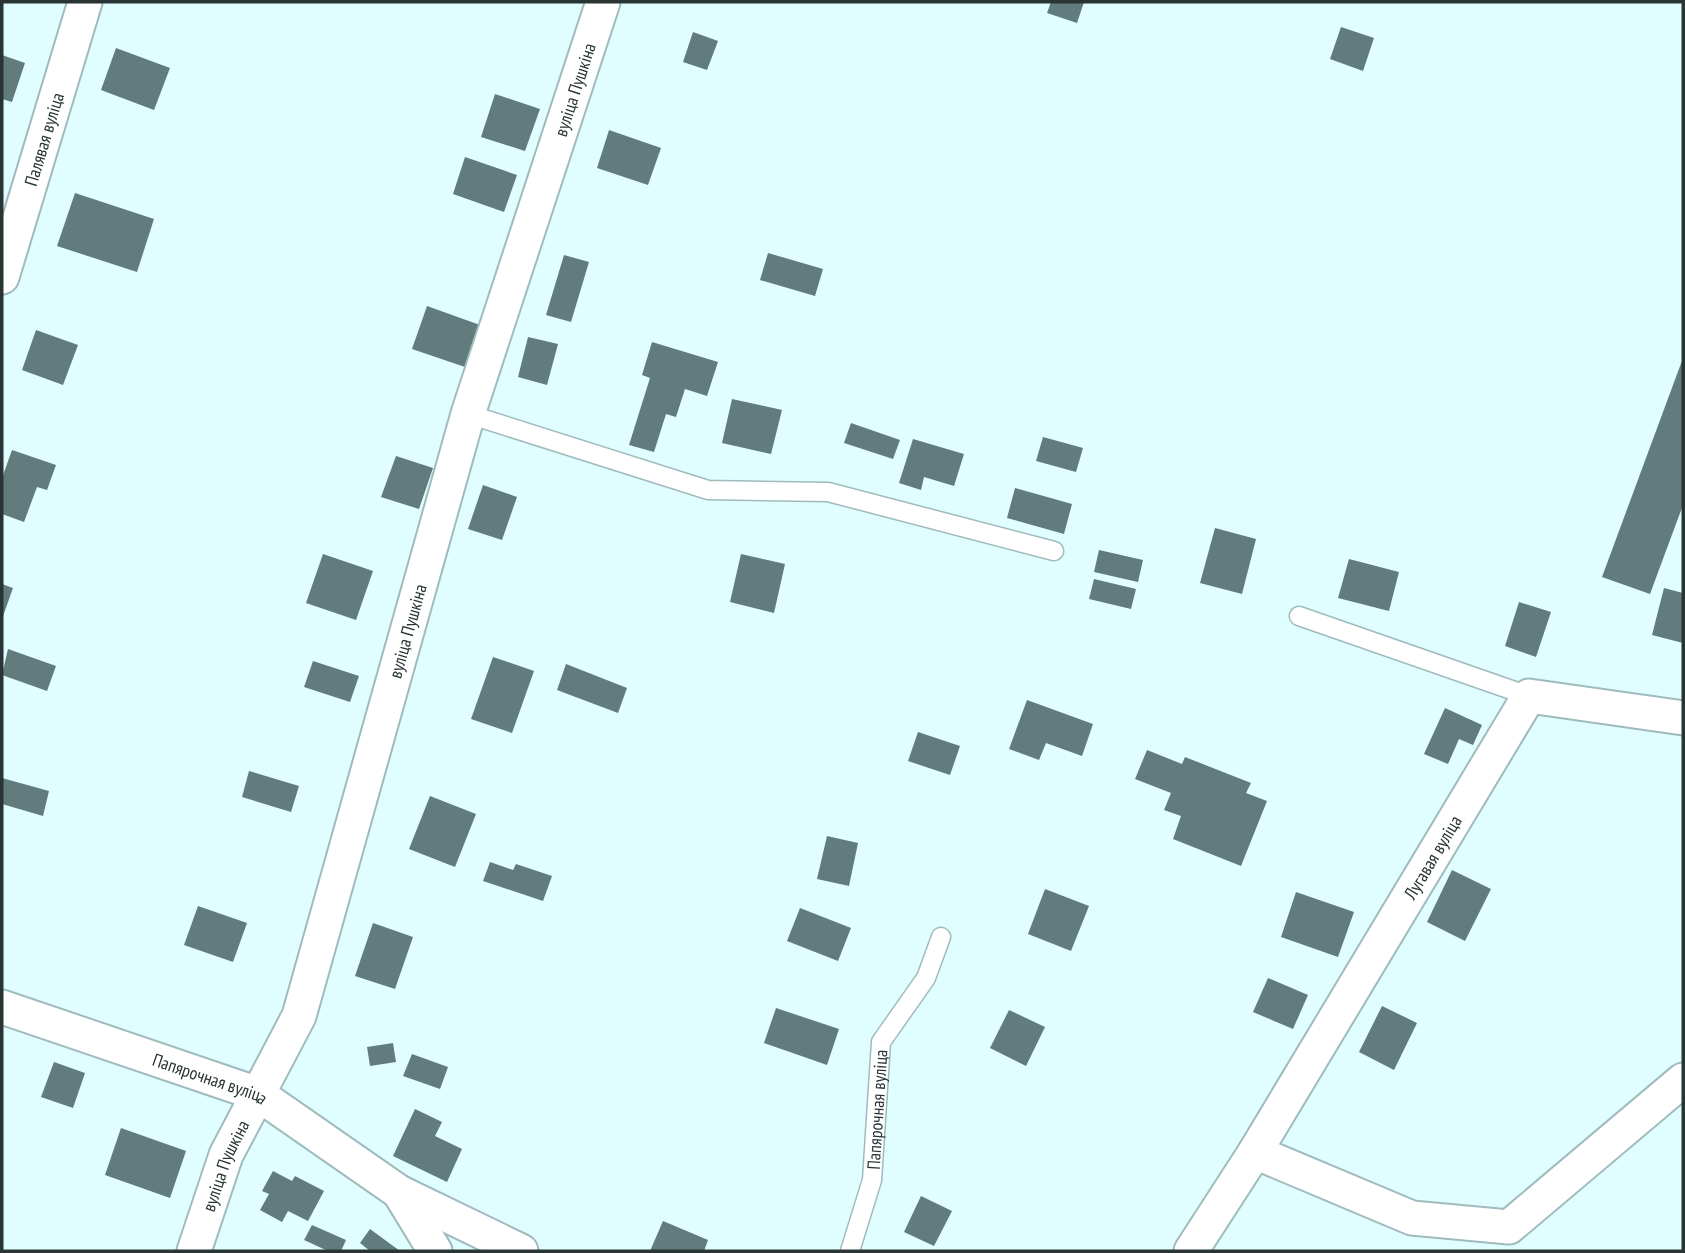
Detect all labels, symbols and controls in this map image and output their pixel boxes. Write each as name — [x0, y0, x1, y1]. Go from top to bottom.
street label: вуліца Пушкіна — [548, 40, 600, 139]
street label: Палявая вуліца — [19, 90, 69, 189]
street label: вуліца Пушкіна — [383, 581, 431, 681]
street label: Лугавая вуліца — [1398, 811, 1466, 904]
street label: Папярочная вуліца — [150, 1048, 273, 1109]
street label: Папярочная вуліца — [861, 1049, 892, 1170]
street label: вуліца Пушкіна — [197, 1116, 254, 1214]

